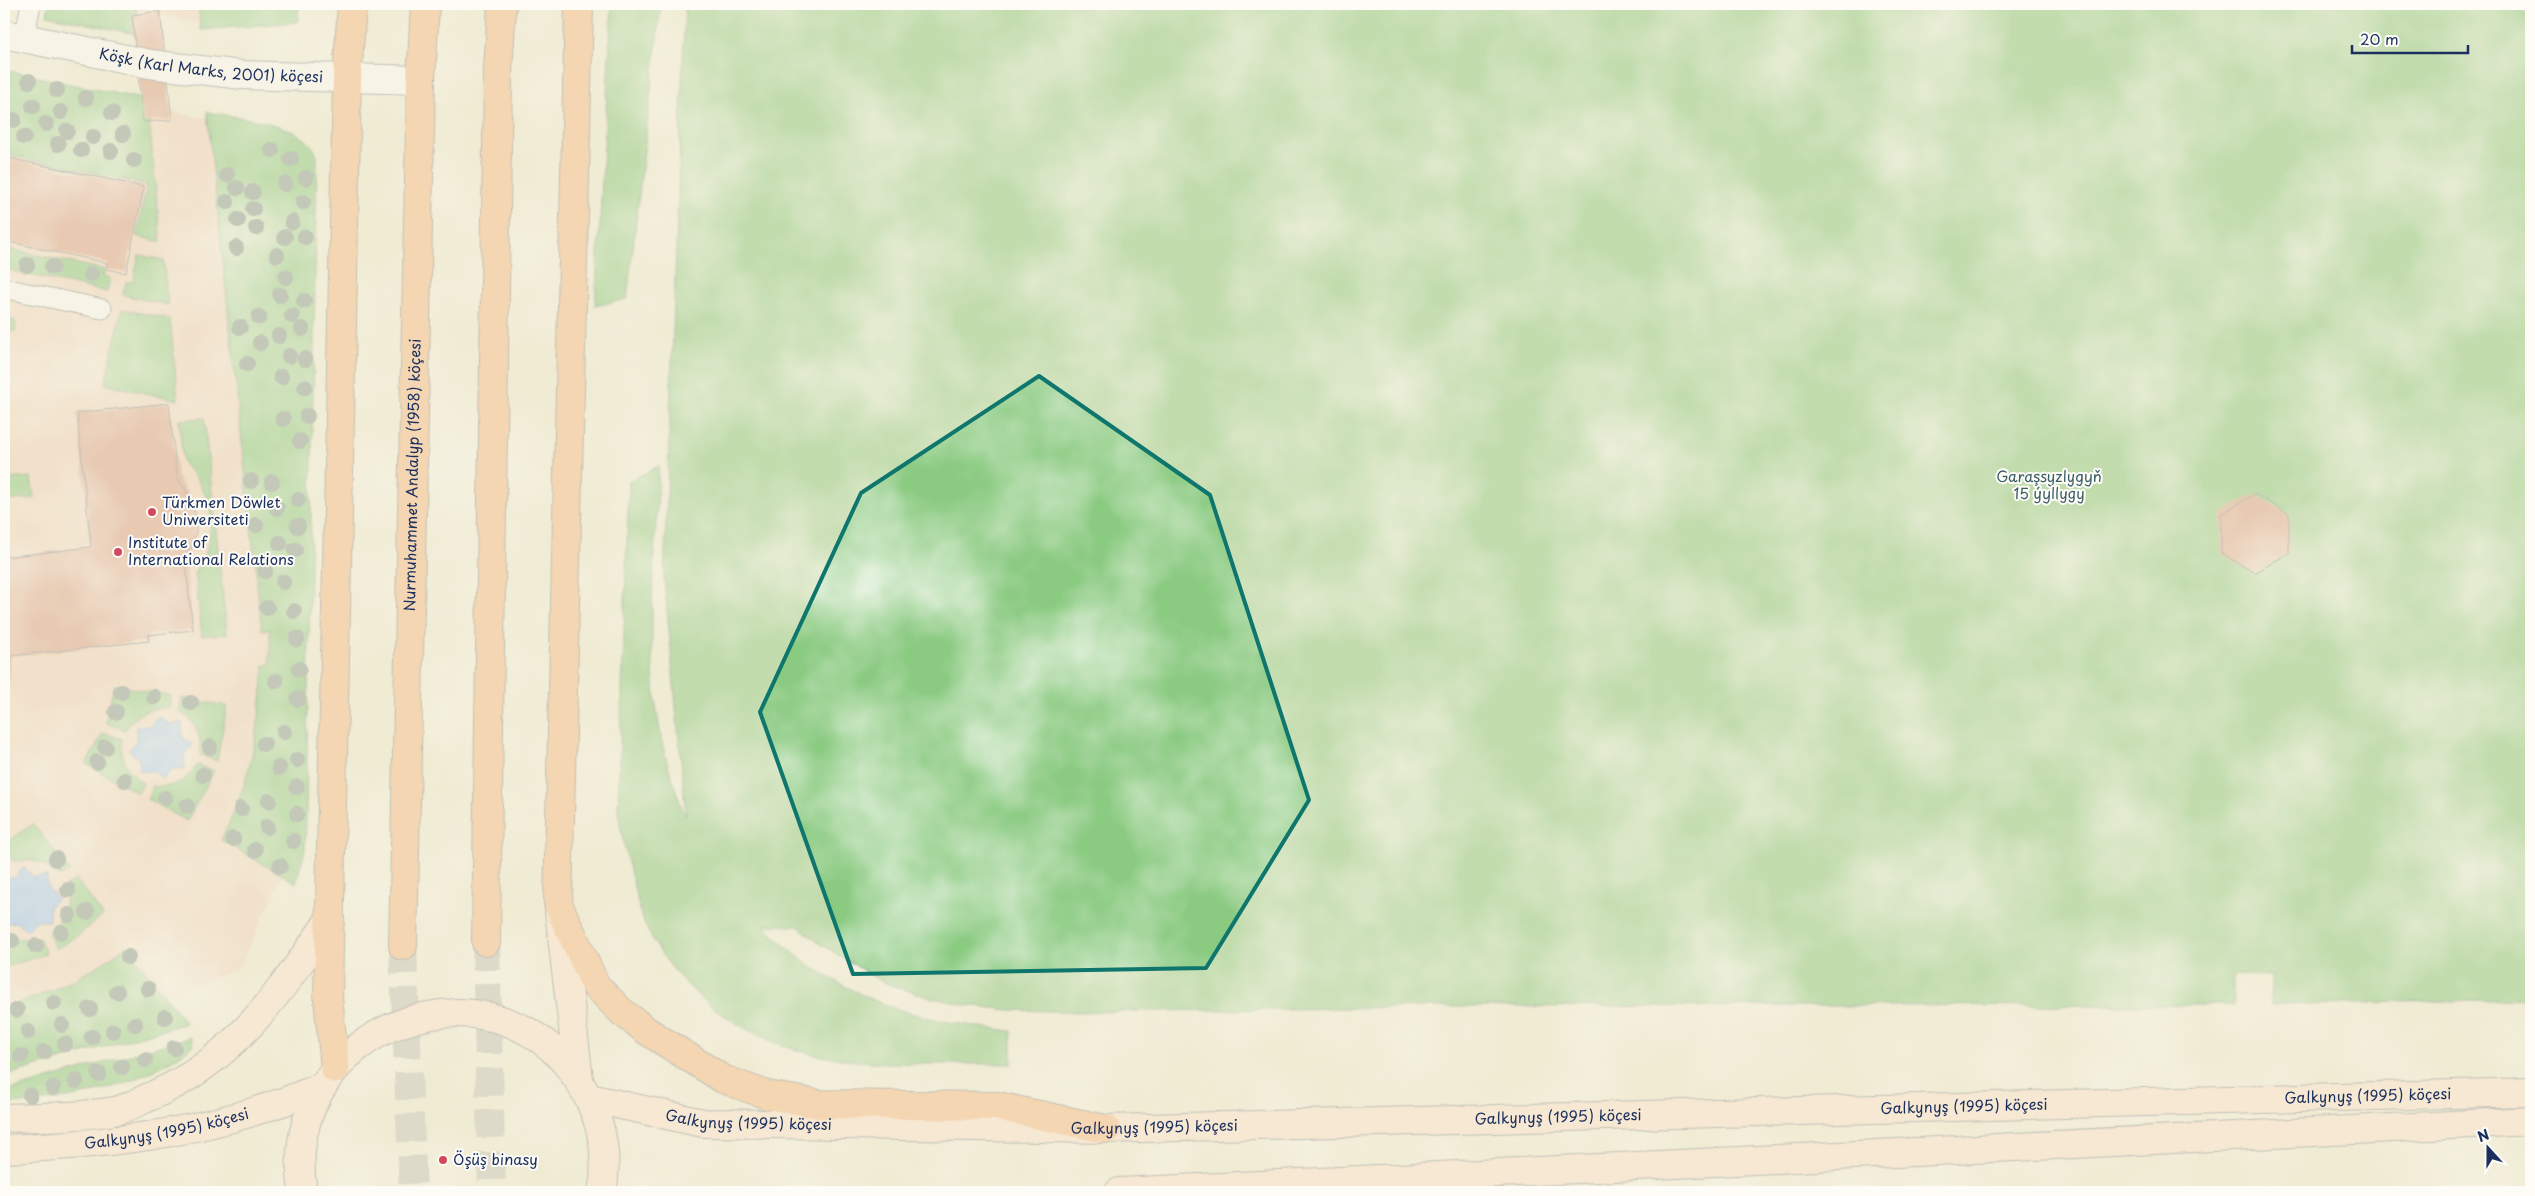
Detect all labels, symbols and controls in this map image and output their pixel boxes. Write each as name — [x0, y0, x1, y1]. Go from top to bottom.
scale bar — [2352, 22, 2469, 54]
text: 20 m — [2360, 27, 2399, 50]
street label: Köşk (Karl Marks, 2001) köçesi — [97, 41, 323, 87]
street label: Nurmuhammet Andalyp (1958) köçesi — [397, 338, 426, 612]
park label: Garaşsyzlygyň 15 ýyllygy — [1996, 464, 2102, 504]
place label: Türkmen Döwlet Uniwersiteti — [162, 490, 281, 530]
marker: Türkmen Döwlet Uniwersiteti — [146, 506, 158, 518]
place label: Institute of International Relations — [128, 530, 294, 570]
marker: Institute of International Relations — [112, 546, 124, 558]
street label: Galkynyş (1995) köçesi — [2284, 1081, 2452, 1108]
street label: Galkynyş (1995) köçesi — [1880, 1092, 2048, 1119]
street label: Galkynyş (1995) köçesi — [83, 1101, 251, 1154]
street label: Galkynyş (1995) köçesi — [663, 1102, 832, 1135]
street label: Galkynyş (1995) köçesi — [1474, 1102, 1642, 1129]
street label: Galkynyş (1995) köçesi — [1071, 1113, 1238, 1139]
north arrow — [2462, 1124, 2512, 1174]
text: N — [2474, 1124, 2492, 1147]
place label: Öşüş binasy — [453, 1147, 538, 1170]
marker: Öşüş binasy — [437, 1154, 449, 1166]

